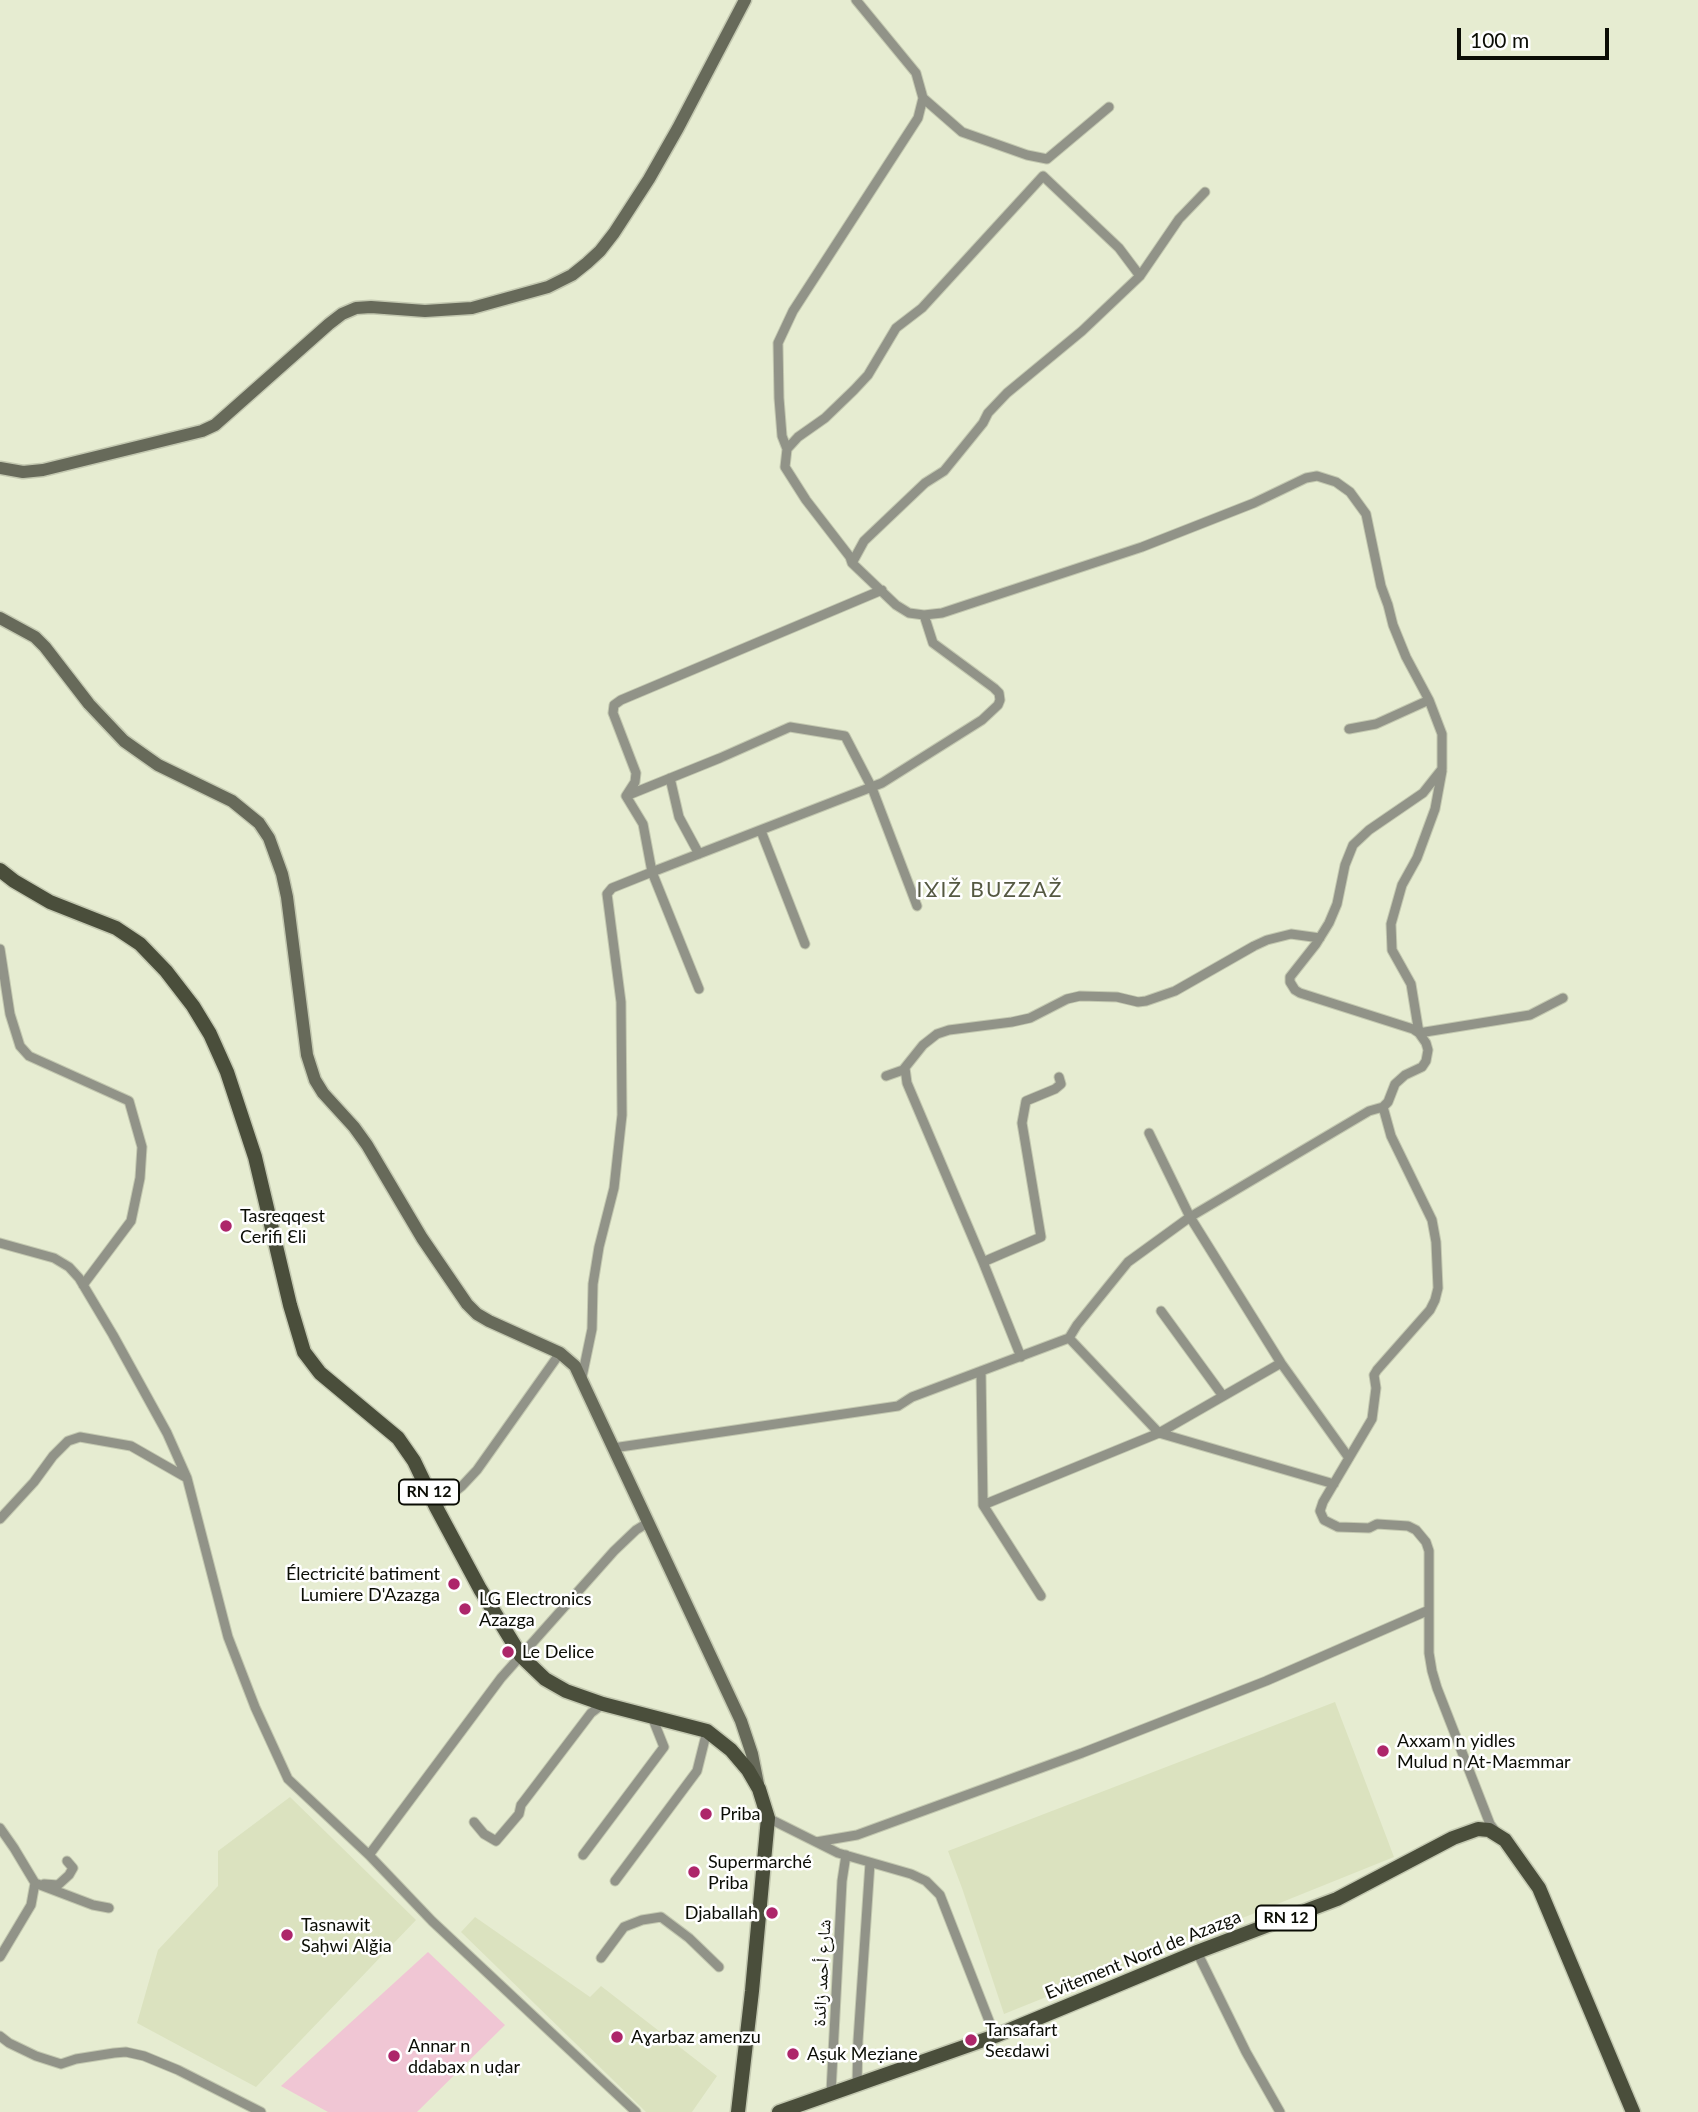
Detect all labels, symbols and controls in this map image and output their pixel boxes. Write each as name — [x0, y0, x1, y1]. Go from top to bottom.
scale bar — [1460, 14, 1612, 58]
text: 100 m — [1470, 27, 1529, 52]
district label: IƔIŽ BUZZAŽ — [918, 877, 1062, 903]
place label: Tasreqqest Cerifi Ɛli — [240, 1205, 325, 1248]
marker: Tasreqqest Cerifi Ɛli — [218, 1218, 234, 1234]
road number: RN 12 — [399, 1480, 459, 1504]
place label: Électricité batiment Lumiere D'Azazga — [286, 1563, 440, 1606]
marker: Électricité batiment Lumiere D'Azazga — [446, 1576, 462, 1592]
place label: LG Electronics Azazga — [479, 1588, 592, 1630]
marker: LG Electronics Azazga — [457, 1601, 473, 1617]
place label: Le Delice — [522, 1641, 594, 1663]
marker: Le Delice — [500, 1644, 516, 1660]
place label: Axxam n yidles Mulud n At-Maɛmmar — [1397, 1730, 1571, 1772]
marker: Axxam n yidles Mulud n At-Maɛmmar — [1375, 1743, 1391, 1759]
place label: Priba — [720, 1803, 761, 1825]
marker: Priba — [698, 1806, 714, 1822]
place label: Supermarché Priba — [708, 1851, 812, 1894]
marker: Supermarché Priba — [686, 1864, 702, 1880]
place label: Djaballah — [685, 1902, 758, 1924]
marker: Djaballah — [764, 1905, 780, 1921]
street label: Evitement Nord de Azazga — [1042, 1906, 1244, 2004]
road number: RN 12 — [1256, 1906, 1316, 1930]
place label: Tasnawit Saḥwi Alǧia — [301, 1914, 392, 1956]
street label: شارع أحمد زائدة — [808, 1919, 836, 2027]
marker: Tasnawit Saḥwi Alǧia — [279, 1927, 295, 1943]
place label: Tansafart Seɛdawi — [985, 2019, 1057, 2062]
place label: Aɣarbaz amenzu — [631, 2026, 761, 2048]
marker: Aɣarbaz amenzu — [609, 2029, 625, 2045]
marker: Tansafart Seɛdawi — [963, 2032, 979, 2048]
place label: Annar n ddabax n uḍar — [408, 2035, 520, 2078]
place label: Aṣuk Meẓiane — [807, 2043, 918, 2065]
marker: Aṣuk Meẓiane — [785, 2046, 801, 2062]
marker: Annar n ddabax n uḍar — [386, 2048, 402, 2064]

